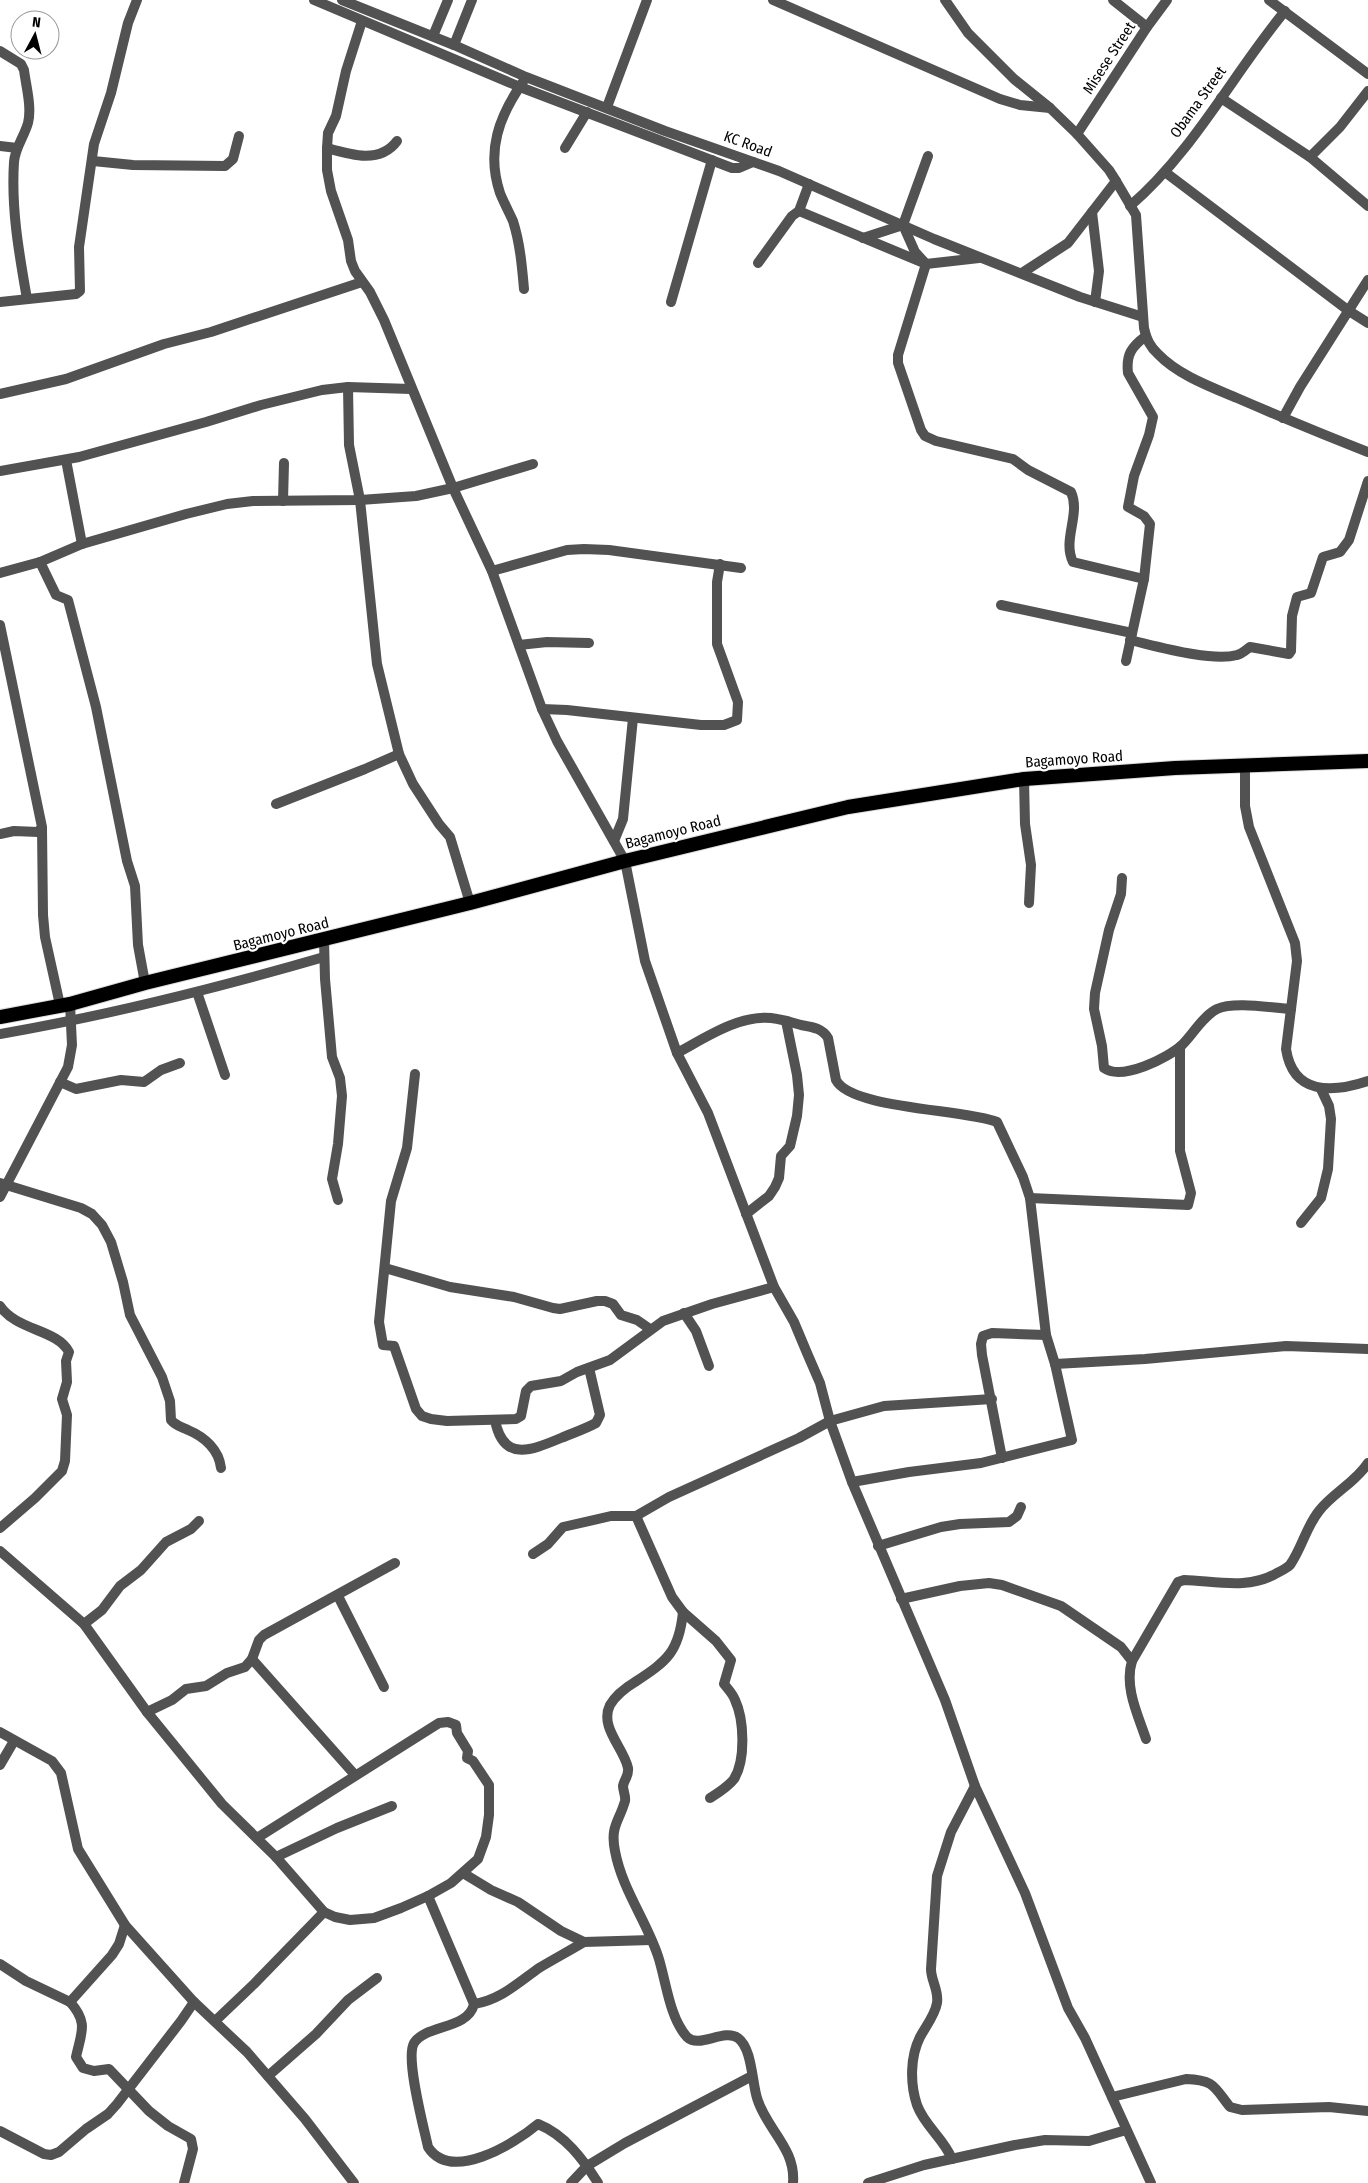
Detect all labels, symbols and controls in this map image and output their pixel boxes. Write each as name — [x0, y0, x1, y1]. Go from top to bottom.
north arrow — [10, 10, 60, 60]
text: N — [31, 14, 42, 32]
street label: Misese Street — [1079, 18, 1139, 97]
street label: Obama Street — [1166, 63, 1230, 141]
street label: KC Road — [721, 127, 775, 161]
street label: Bagamoyo Road — [1024, 747, 1124, 771]
street label: Bagamoyo Road — [623, 811, 723, 853]
street label: Bagamoyo Road — [231, 913, 331, 955]

